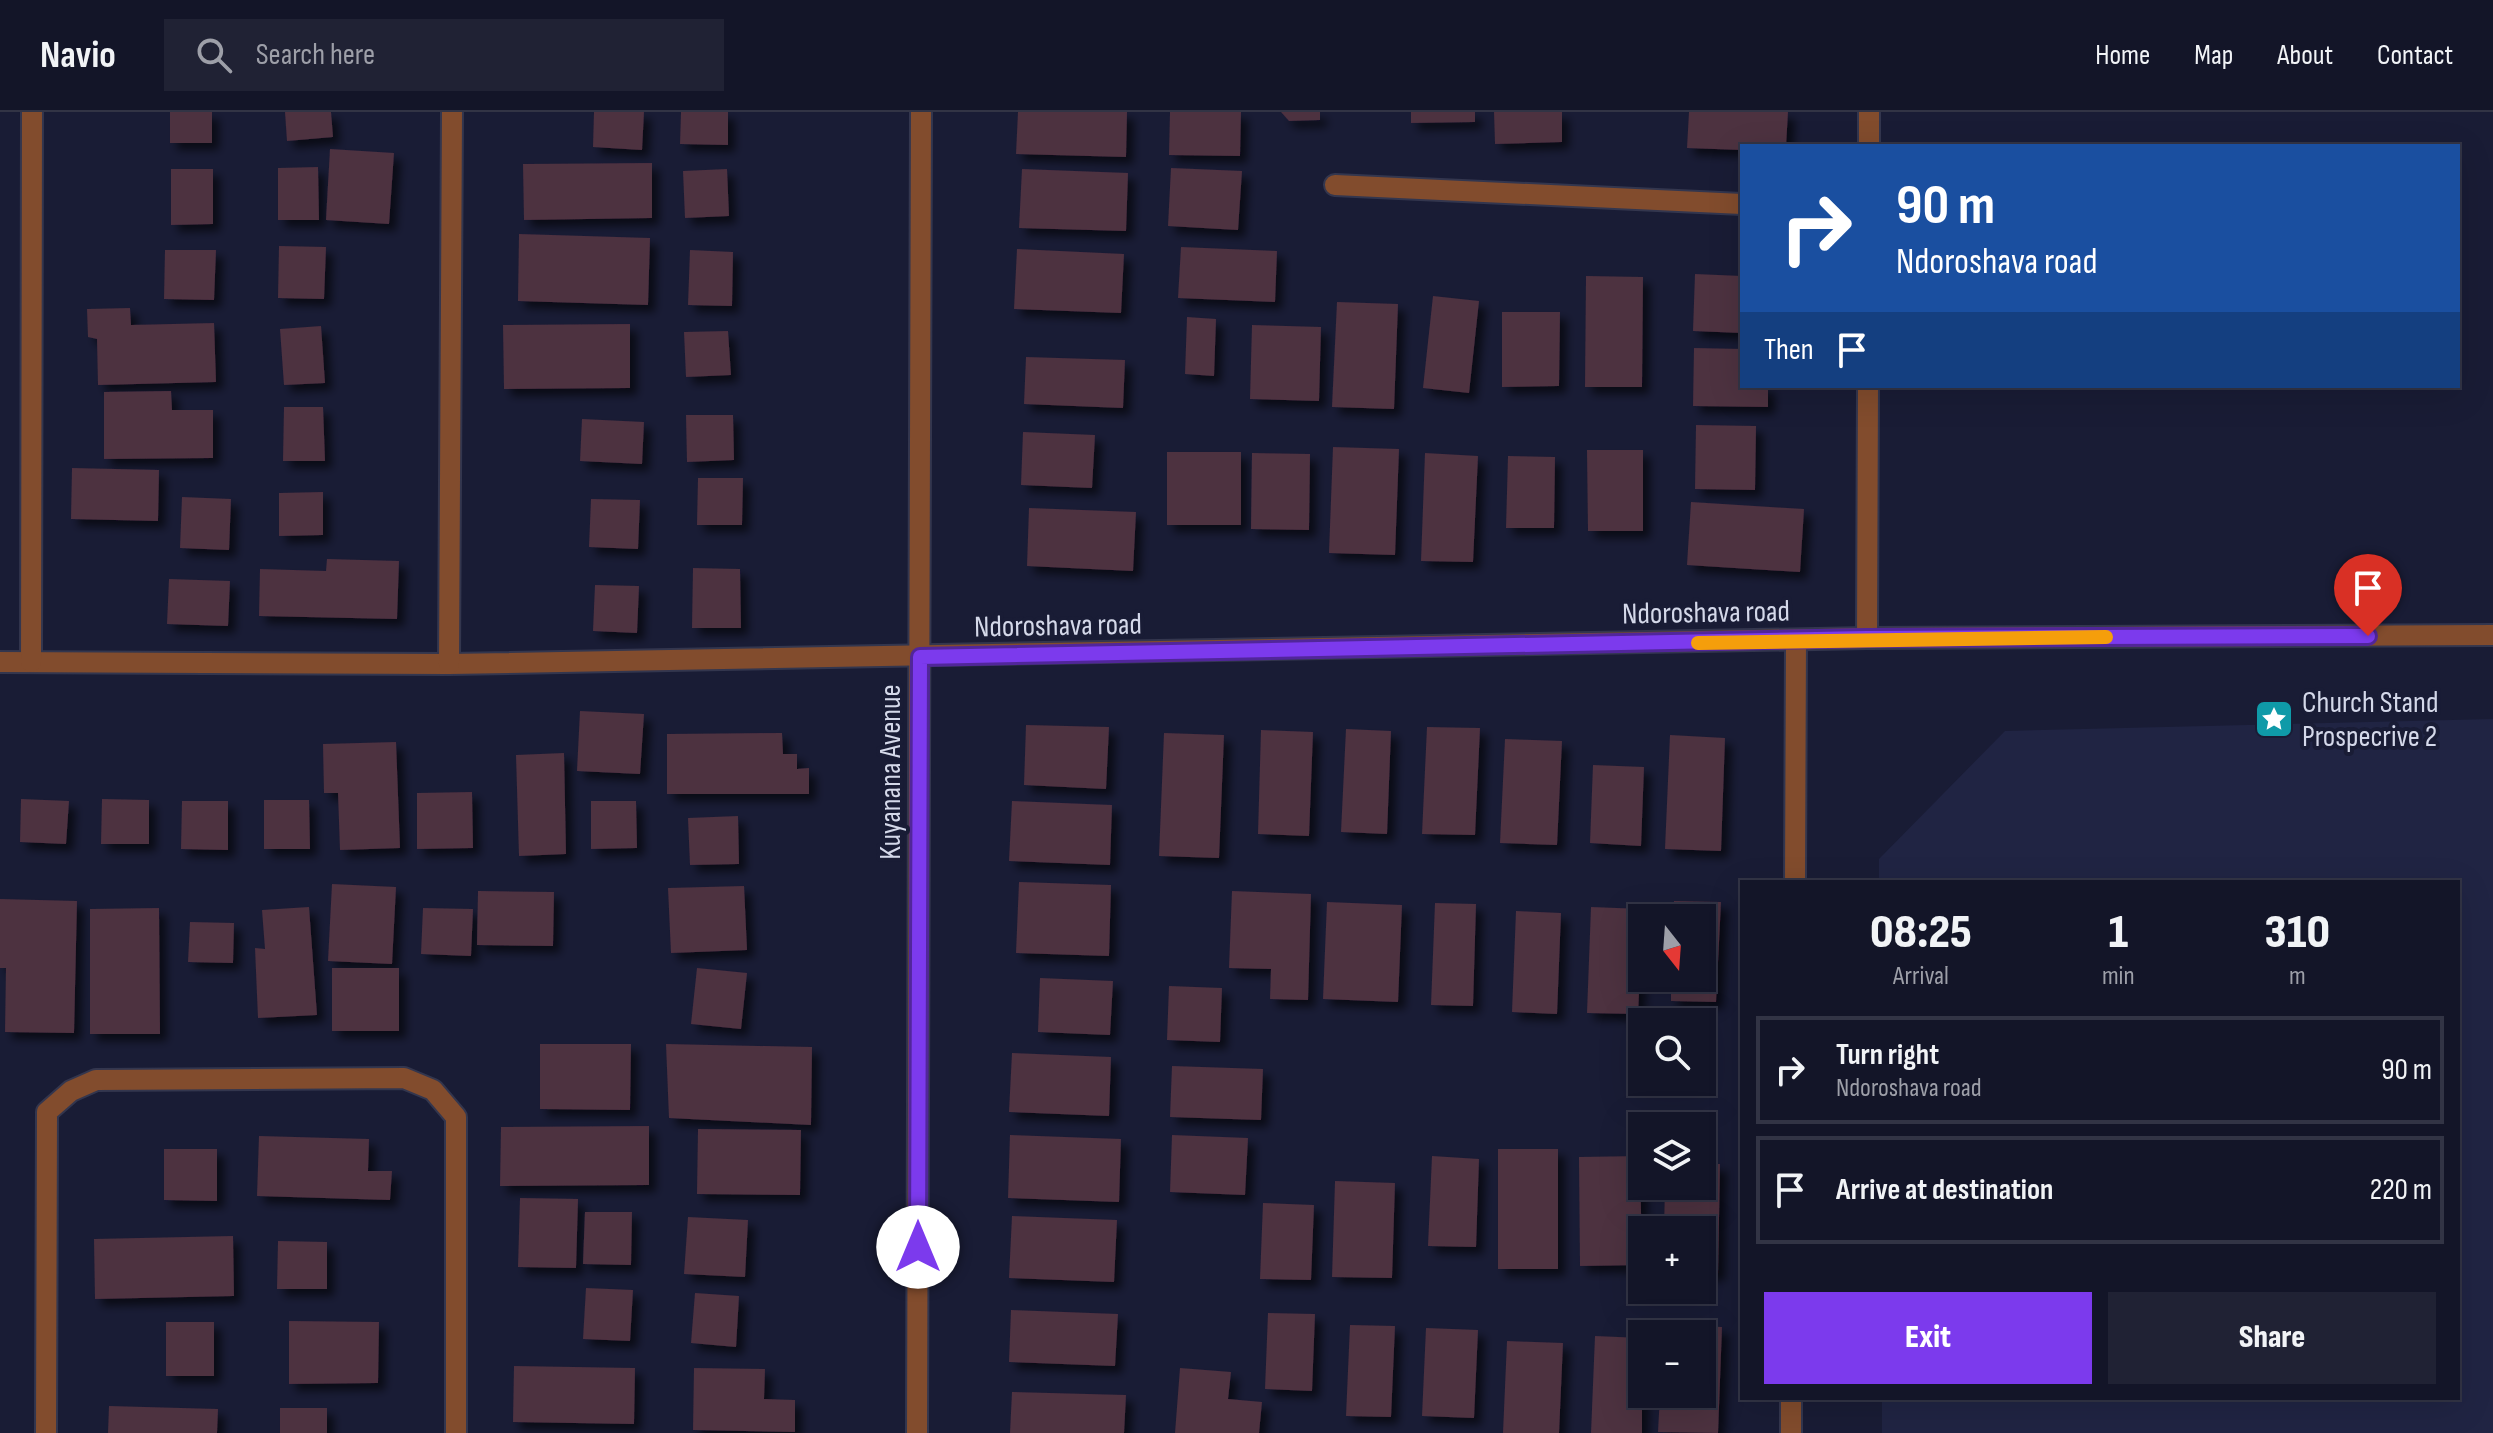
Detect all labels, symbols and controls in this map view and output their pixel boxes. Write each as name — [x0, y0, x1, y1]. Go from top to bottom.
search box — [164, 19, 724, 91]
text: Navio — [40, 33, 116, 78]
icon: search — [192, 33, 236, 77]
text: Search here — [256, 37, 375, 73]
text: Home — [2095, 39, 2150, 72]
text: Map — [2194, 39, 2233, 72]
text: About — [2277, 39, 2333, 72]
text: Contact — [2377, 39, 2453, 72]
text: 90 m — [1896, 173, 1995, 240]
icon: right — [1764, 176, 1868, 280]
text: Ndoroshava road — [1896, 241, 2097, 284]
icon: arrive — [1830, 328, 1874, 372]
text: Then — [1764, 332, 1814, 368]
pin — [2334, 554, 2402, 636]
icon: arrive — [2346, 566, 2390, 610]
street label: Ndoroshava road — [1622, 594, 1790, 632]
street label: Ndoroshava road — [974, 607, 1142, 645]
street label: Kuyanana Avenue — [873, 684, 909, 860]
place label: Church Stand Prospecrive 2 — [2302, 685, 2438, 755]
place icon: Church Stand Prospecrive 2 — [2253, 698, 2295, 740]
north arrow — [1628, 904, 1716, 992]
map controls — [1628, 904, 1716, 1408]
text: 08:25 — [1870, 904, 1972, 961]
text: 1 — [2108, 904, 2128, 961]
text: 310 — [2265, 904, 2330, 961]
text: Arrival — [1893, 961, 1949, 992]
text: min — [2102, 961, 2135, 992]
text: m — [2289, 961, 2306, 992]
button: search — [1628, 1008, 1716, 1096]
text: Turn right — [1836, 1037, 1939, 1073]
icon: right — [1768, 1048, 1812, 1092]
text: 90 m — [2381, 1052, 2432, 1088]
text: Ndoroshava road — [1836, 1073, 1982, 1104]
button: layers — [1628, 1112, 1716, 1200]
icon: arrive — [1768, 1168, 1812, 1212]
text: Arrive at destination — [1836, 1172, 2053, 1208]
text: 220 m — [2370, 1172, 2432, 1208]
position arrow — [876, 1205, 960, 1289]
button: + — [1628, 1216, 1716, 1304]
button: Exit — [1764, 1292, 2092, 1384]
button: Share — [2108, 1292, 2436, 1384]
button: − — [1628, 1320, 1716, 1408]

